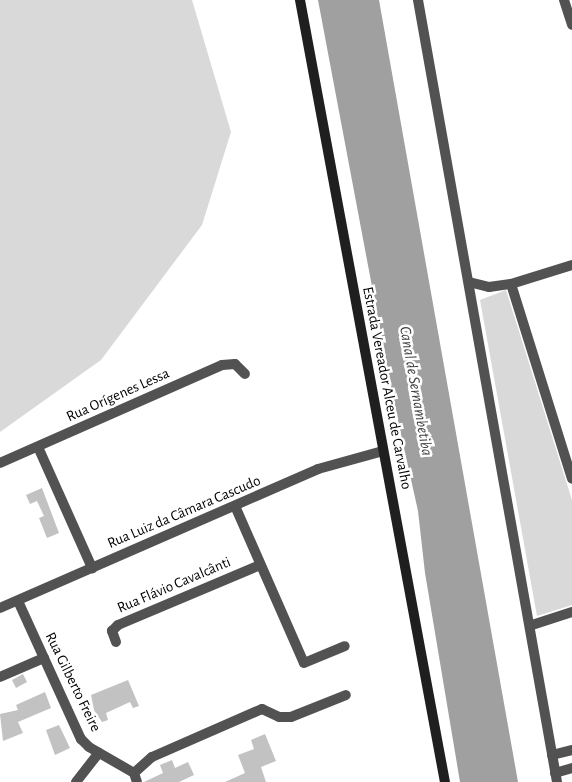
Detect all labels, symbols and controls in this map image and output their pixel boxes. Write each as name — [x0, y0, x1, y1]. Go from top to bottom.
street label: Estrada Vereador Alceu de Carvalho — [359, 285, 415, 491]
water label: Canal de Sernambetiba — [395, 325, 437, 457]
street label: Rua Orígenes Lessa — [64, 364, 172, 426]
street label: Rua Luiz da Câmara Cascudo — [105, 472, 263, 552]
street label: Rua Flávio Cavalcânti — [114, 553, 234, 617]
street label: Rua Gilberto Freire — [41, 629, 105, 735]

